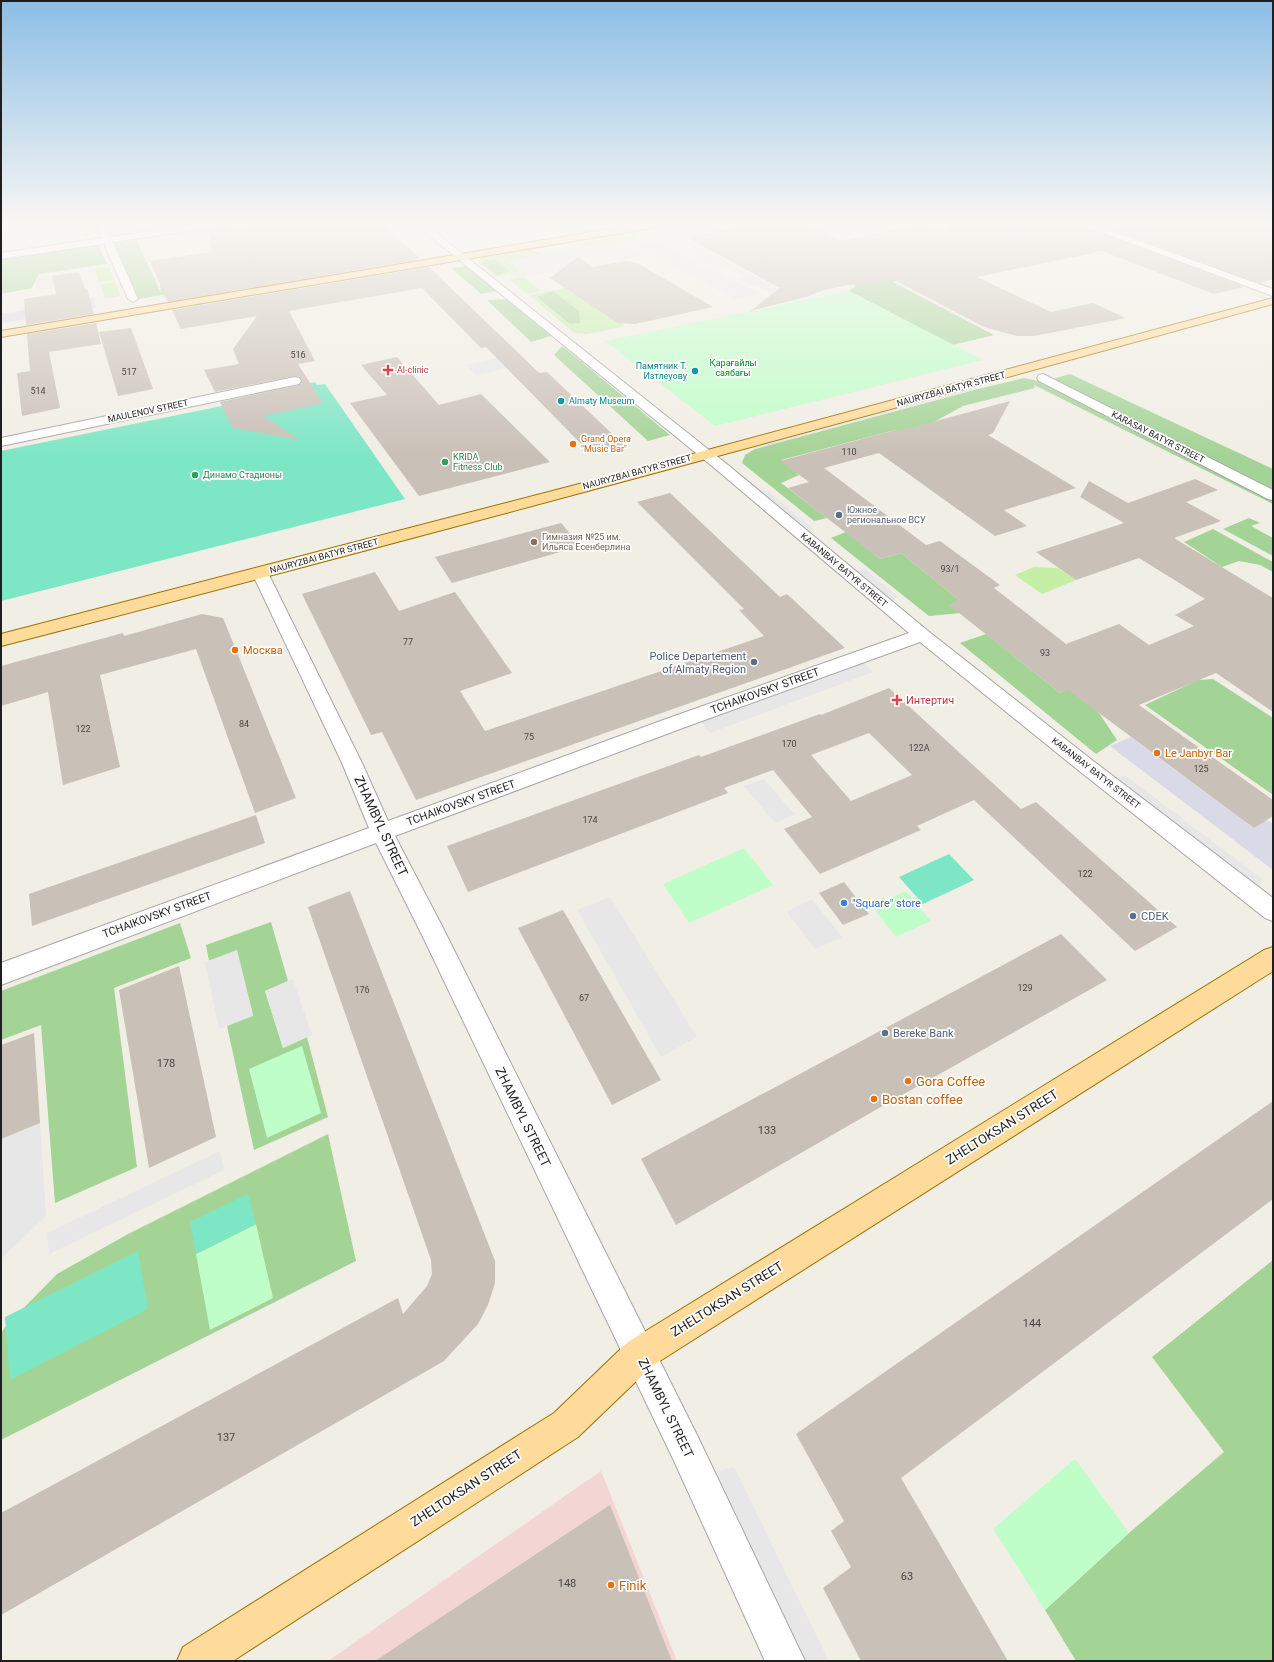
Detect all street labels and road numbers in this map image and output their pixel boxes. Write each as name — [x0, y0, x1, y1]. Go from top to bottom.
street label: NAURYZBAI BATYR STREET — [896, 370, 1007, 408]
street label: MAULENOV STREET — [107, 397, 190, 424]
street label: KARASAY BATYR STREET — [1110, 409, 1207, 465]
street label: NAURYZBAI BATYR STREET — [582, 453, 693, 491]
street label: KABANBAY BATYR STREET — [799, 531, 890, 609]
street label: NAURYZBAI BATYR STREET — [269, 537, 380, 575]
street label: TCHAIKOVSKY STREET — [709, 665, 822, 717]
street label: KABANBAY BATYR STREET — [1050, 735, 1143, 811]
street label: ZHAMBYL STREET — [351, 773, 411, 879]
street label: TCHAIKOVSKY STREET — [405, 777, 518, 829]
street label: TCHAIKOVSKY STREET — [101, 889, 214, 941]
street label: ZHAMBYL STREET — [492, 1065, 554, 1169]
street label: ZHELTOKSAN STREET — [943, 1086, 1061, 1168]
street label: ZHELTOKSAN STREET — [668, 1258, 786, 1340]
street label: ZHAMBYL STREET — [635, 1356, 697, 1460]
street label: ZHELTOKSAN STREET — [408, 1446, 524, 1529]

